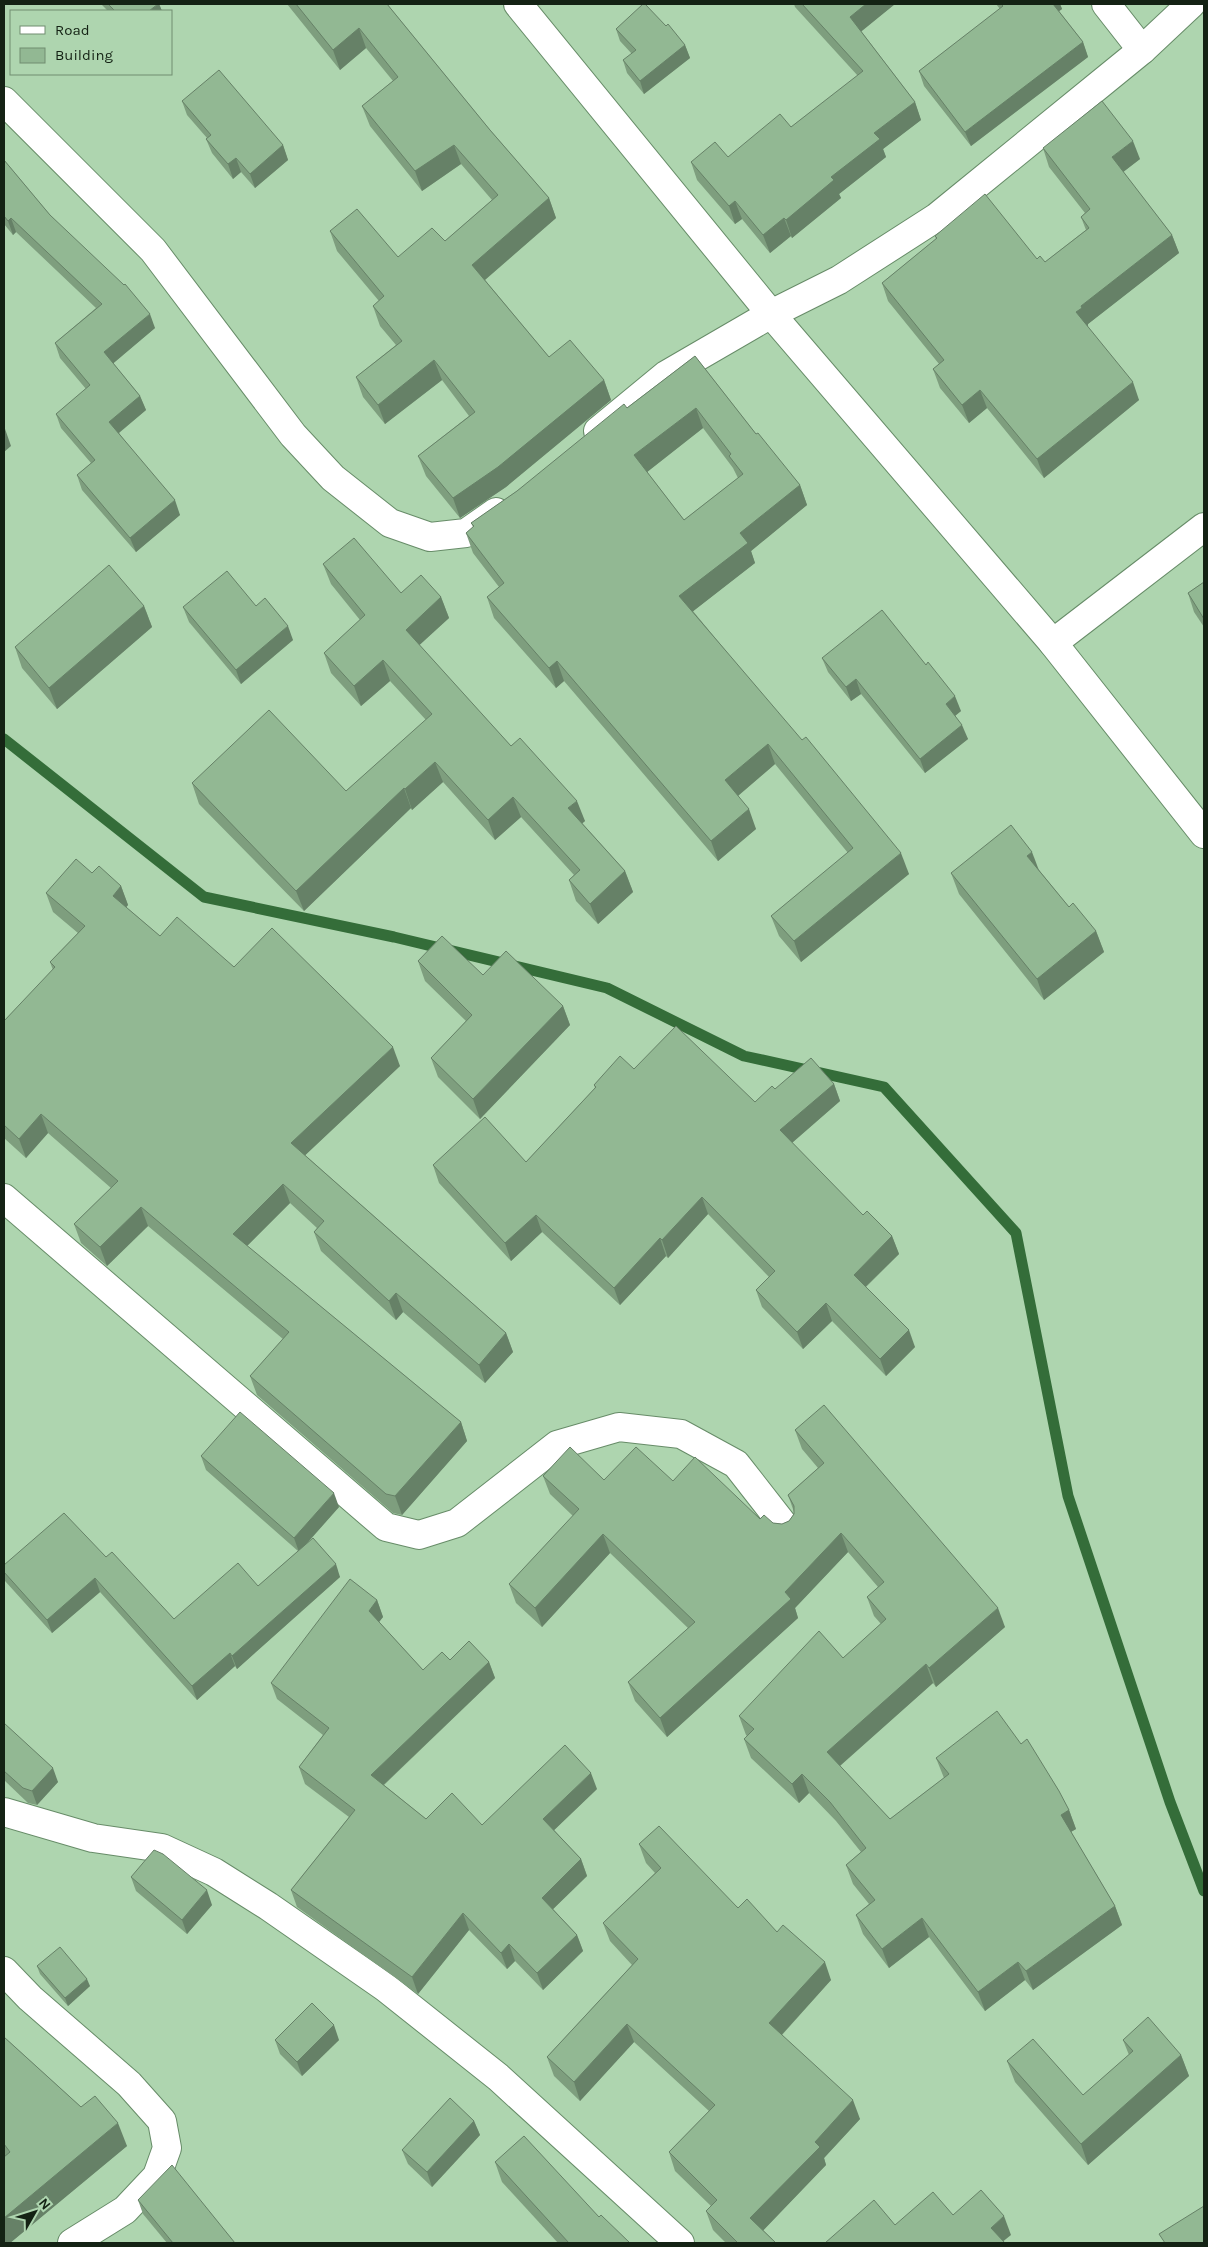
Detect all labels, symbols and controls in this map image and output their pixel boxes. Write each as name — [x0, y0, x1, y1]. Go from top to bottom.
legend — [10, 10, 172, 75]
text: Road — [55, 21, 90, 39]
text: Building — [55, 46, 113, 64]
north arrow — [10, 2187, 60, 2237]
text: N — [35, 2195, 54, 2213]

